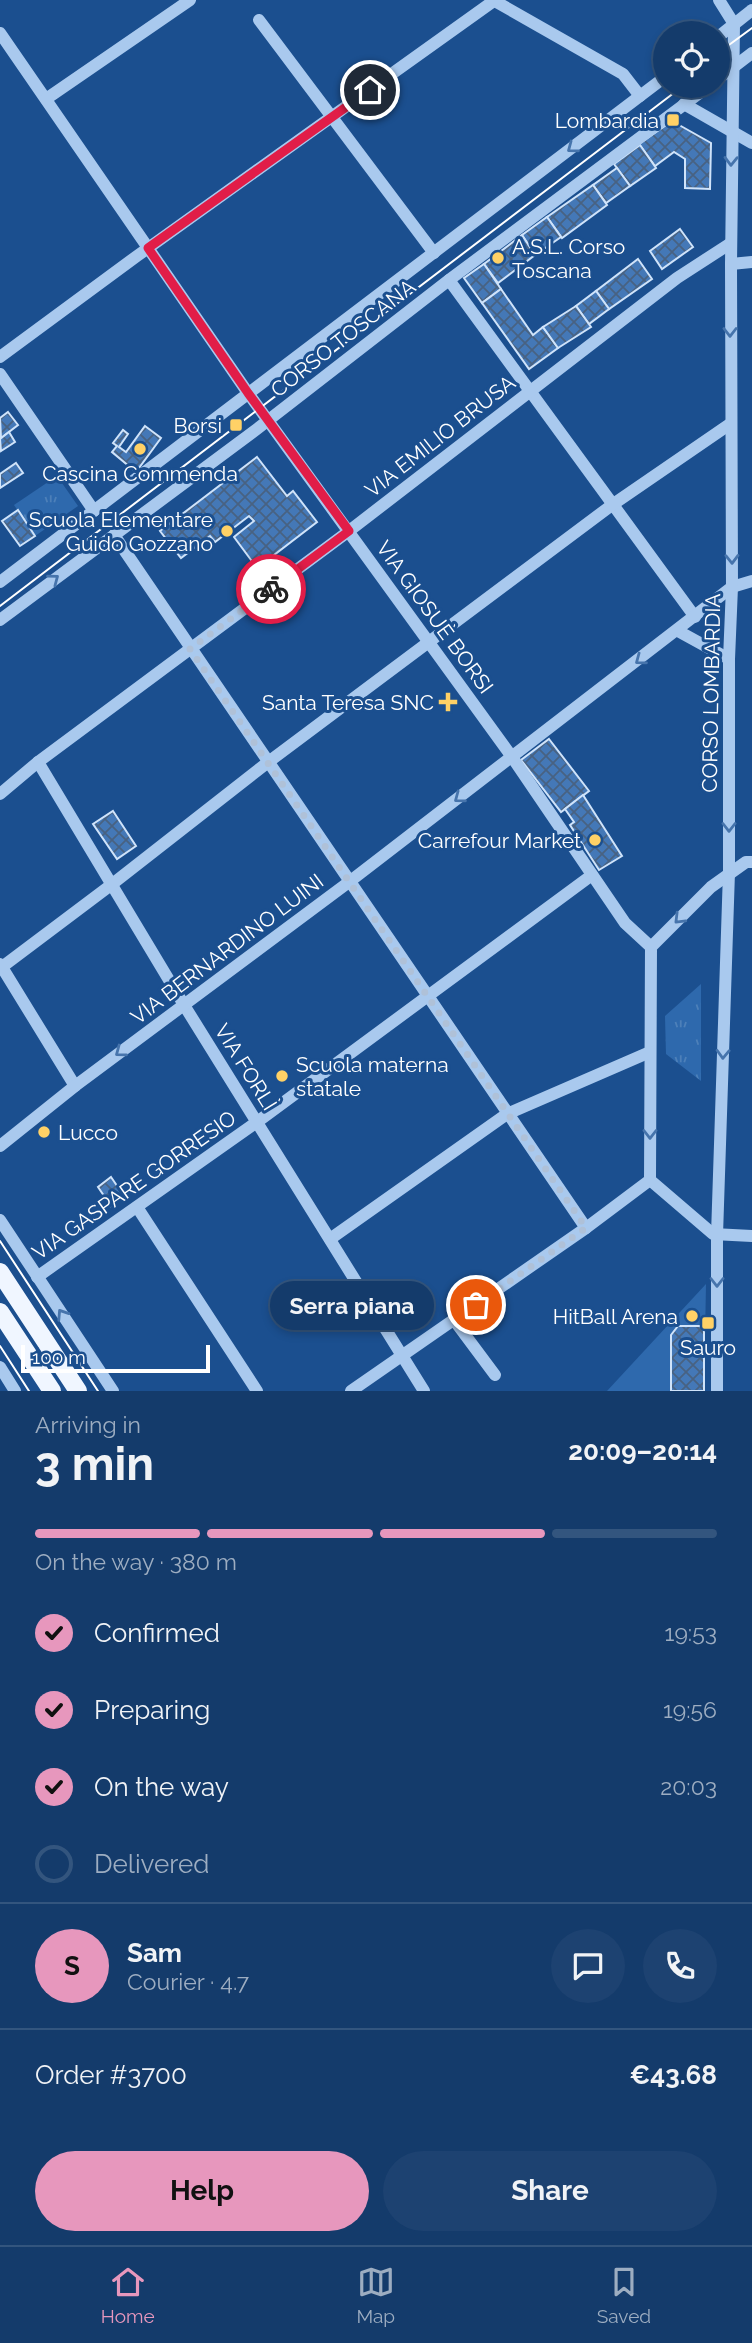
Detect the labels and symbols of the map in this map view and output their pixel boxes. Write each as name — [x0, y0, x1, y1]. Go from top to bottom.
pin — [340, 60, 400, 120]
place label: Lombardia — [555, 108, 659, 133]
marker: Lombardia — [665, 112, 681, 128]
one-way arrow — [567, 140, 580, 153]
one-way arrow — [724, 155, 739, 166]
place label: A.S.L. Corso Toscana — [512, 234, 625, 283]
marker: A.S.L. Corso Toscana — [490, 250, 506, 266]
street label: CORSO TOSCANA — [266, 274, 420, 402]
one-way arrow — [722, 327, 738, 338]
street label: VIA EMILIO BRUSA — [360, 370, 520, 502]
place label: Borsi — [173, 413, 222, 438]
marker: Borsi — [228, 417, 244, 433]
marker: Cascina Commenda — [132, 441, 148, 457]
place label: Cascina Commenda — [42, 461, 238, 486]
place label: Scuola Elementare Guido Gozzano — [29, 507, 213, 556]
marker: Scuola Elementare Guido Gozzano — [219, 523, 235, 539]
street label: VIA GIOSUÈ BORSI — [371, 536, 499, 698]
courier — [236, 554, 306, 624]
one-way arrow — [724, 554, 739, 565]
one-way arrow — [47, 575, 59, 588]
street label: CORSO LOMBARDIA — [697, 593, 725, 793]
one-way arrow — [635, 651, 648, 664]
place label: Santa Teresa SNC — [262, 690, 434, 715]
marker: Santa Teresa SNC — [440, 694, 456, 710]
one-way arrow — [454, 789, 467, 802]
one-way arrow — [721, 822, 737, 833]
place label: Carrefour Market — [418, 828, 581, 853]
marker: Carrefour Market — [587, 832, 603, 848]
street label: VIA BERNARDINO LUINI — [126, 868, 328, 1030]
one-way arrow — [675, 910, 688, 923]
street label: VIA FORLÌ — [210, 1019, 282, 1115]
one-way arrow — [116, 1044, 128, 1057]
one-way arrow — [716, 1049, 731, 1060]
place label: Scuola materna statale — [296, 1052, 449, 1101]
marker: Scuola materna statale — [274, 1068, 290, 1084]
street label: VIA GASPARE GORRESIO — [27, 1105, 241, 1265]
place label: Lucco — [58, 1120, 118, 1145]
marker: Lucco — [36, 1124, 52, 1140]
one-way arrow — [642, 1130, 658, 1140]
pin — [446, 1275, 506, 1335]
one-way arrow — [709, 1277, 725, 1288]
callout: Serra piana — [270, 1280, 434, 1330]
place label: HitBall Arena — [553, 1304, 678, 1329]
one-way arrow — [57, 1308, 70, 1321]
marker: HitBall Arena — [684, 1308, 700, 1324]
marker: Sauro — [700, 1315, 716, 1331]
place label: Sauro — [680, 1335, 736, 1360]
scale bar — [21, 1342, 210, 1374]

